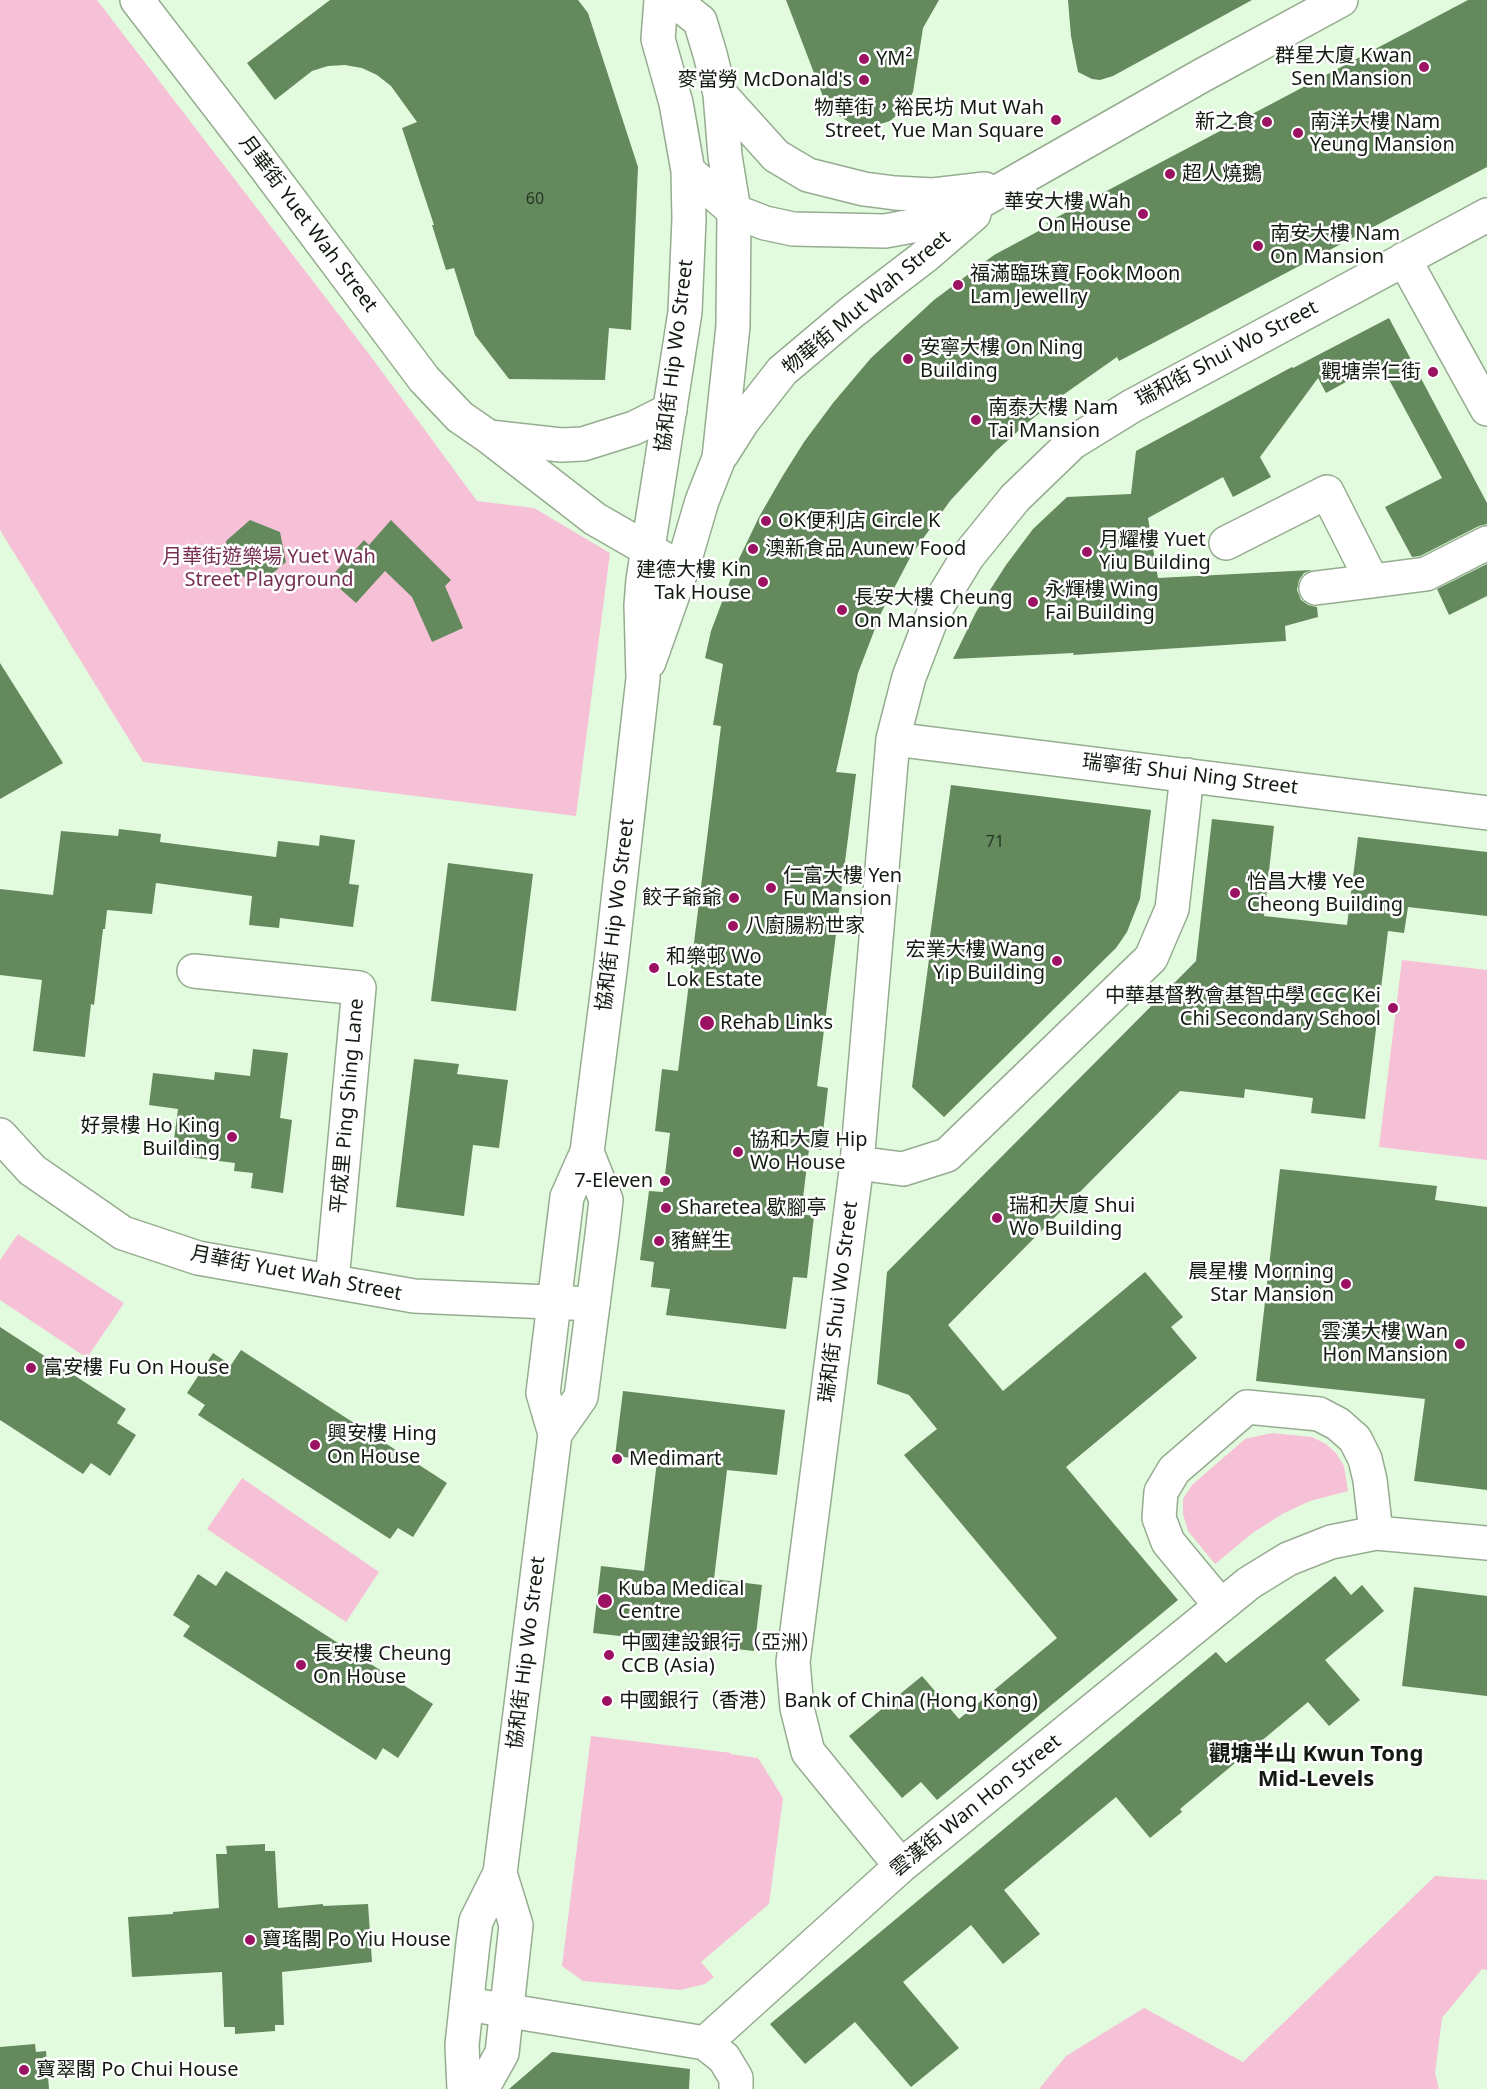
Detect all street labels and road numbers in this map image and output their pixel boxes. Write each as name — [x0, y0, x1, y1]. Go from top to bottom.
street label: 月華街 Yuet Wah Street — [234, 131, 382, 317]
street label: 物華街 Mut Wah Street — [778, 226, 956, 380]
street label: 協和街 Hip Wo Street — [651, 258, 699, 454]
street label: 瑞和街 Shui Wo Street — [1132, 296, 1322, 412]
street label: 瑞寧街 Shui Ning Street — [1081, 750, 1299, 800]
street label: 協和街 Hip Wo Street — [592, 817, 640, 1013]
street label: 平成里 Ping Shing Lane — [327, 997, 369, 1215]
street label: 瑞和街 Shui Wo Street — [815, 1200, 863, 1404]
street label: 月華街 Yuet Wah Street — [188, 1242, 404, 1306]
street label: 協和街 Hip Wo Street — [503, 1555, 551, 1751]
street label: 雲漢街 Wan Hon Street — [886, 1730, 1066, 1882]

